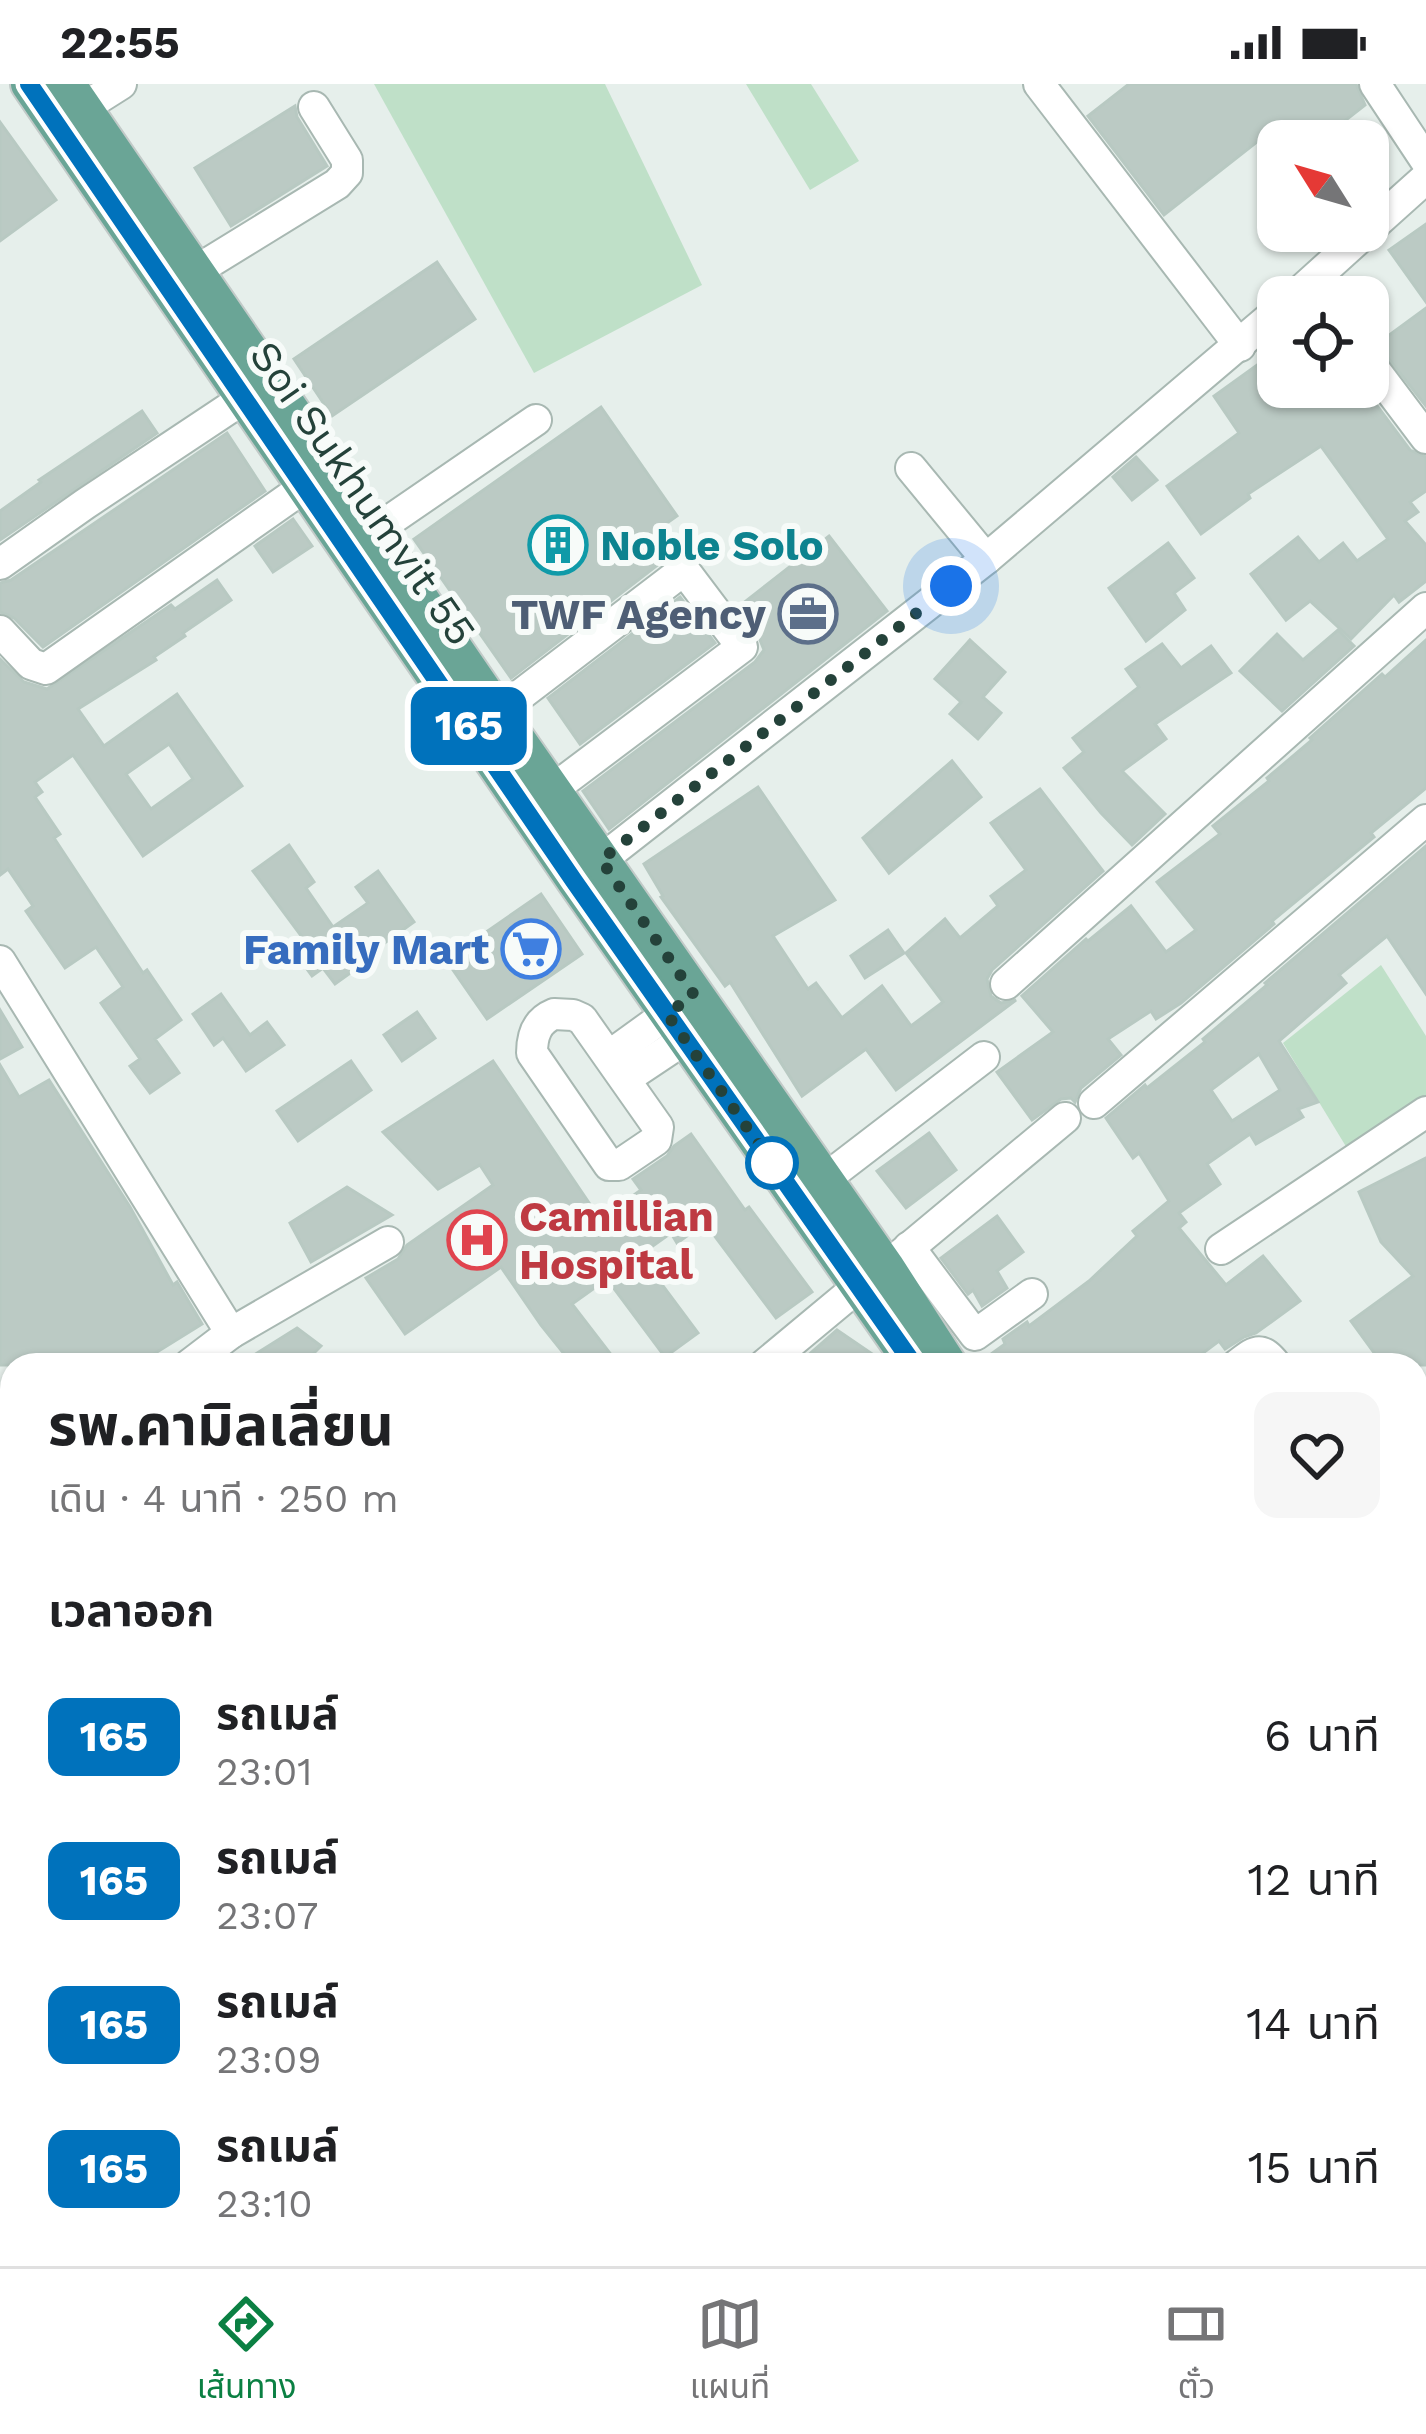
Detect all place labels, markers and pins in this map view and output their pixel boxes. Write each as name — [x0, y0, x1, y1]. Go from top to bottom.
building icon: Noble Solo — [527, 514, 589, 576]
place label: Noble Solo — [600, 521, 824, 570]
office icon: TWF Agency — [777, 583, 839, 645]
place label: TWF Agency — [511, 590, 766, 639]
supermarket icon: Family Mart — [500, 918, 562, 980]
place label: Family Mart — [243, 925, 489, 974]
unlabelled marker — [747, 1138, 797, 1188]
place label: Camillian Hospital — [519, 1192, 714, 1289]
hospital icon: Camillian Hospital — [446, 1209, 508, 1271]

